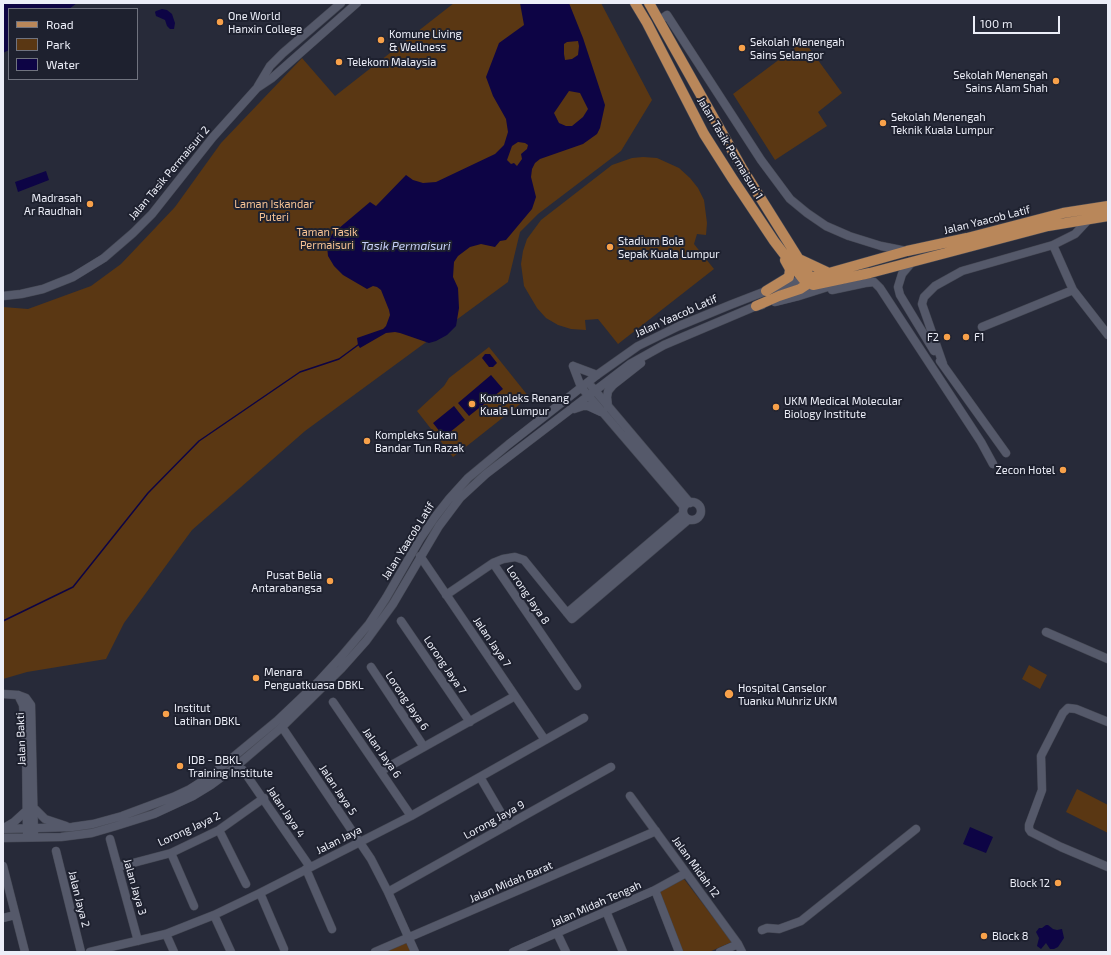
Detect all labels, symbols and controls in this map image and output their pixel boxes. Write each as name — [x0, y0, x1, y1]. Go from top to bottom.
legend — [8, 8, 138, 80]
scale bar — [975, 8, 1062, 34]
place label: One World Hanxin College — [228, 9, 302, 35]
text: 100 m — [980, 16, 1012, 30]
text: Road — [46, 17, 74, 31]
marker: One World Hanxin College — [215, 17, 225, 27]
place label: Komune Living & Wellness — [389, 27, 462, 53]
marker: Komune Living & Wellness — [376, 35, 386, 45]
place label: Sekolah Menengah Sains Selangor — [750, 35, 845, 61]
text: Park — [46, 37, 71, 51]
marker: Sekolah Menengah Sains Selangor — [737, 43, 747, 53]
place label: Telekom Malaysia — [347, 55, 436, 69]
text: Water — [46, 57, 80, 71]
marker: Telekom Malaysia — [334, 57, 344, 67]
place label: Sekolah Menengah Sains Alam Shah — [953, 68, 1048, 94]
marker: Sekolah Menengah Sains Alam Shah — [1051, 76, 1061, 86]
street label: Jalan Tasik Permaisuri 1 — [694, 95, 766, 201]
place label: Sekolah Menengah Teknik Kuala Lumpur — [891, 110, 994, 136]
marker: Sekolah Menengah Teknik Kuala Lumpur — [878, 118, 888, 128]
street label: Jalan Tasik Permaisuri 2 — [126, 123, 212, 223]
place label: Madrasah Ar Raudhah — [24, 191, 82, 217]
park label: Laman Iskandar Puteri — [234, 197, 314, 223]
marker: Madrasah Ar Raudhah — [85, 199, 95, 209]
street label: Jalan Yaacob Latif — [942, 203, 1032, 237]
park label: Taman Tasik Permaisuri — [296, 225, 358, 251]
place label: Stadium Bola Sepak Kuala Lumpur — [618, 234, 720, 260]
water label: Tasik Permaisuri — [361, 239, 451, 253]
marker: Stadium Bola Sepak Kuala Lumpur — [605, 242, 615, 252]
street label: Jalan Yaacob Latif — [633, 292, 719, 340]
place label: F2 — [927, 330, 939, 344]
place label: F1 — [974, 330, 984, 344]
marker: F2 — [942, 332, 952, 342]
marker: F1 — [961, 332, 971, 342]
place label: Kompleks Renang Kuala Lumpur — [480, 391, 569, 417]
place label: UKM Medical Molecular Biology Institute — [784, 394, 902, 420]
marker: Kompleks Renang Kuala Lumpur — [467, 399, 477, 409]
marker: UKM Medical Molecular Biology Institute — [771, 402, 781, 412]
place label: Kompleks Sukan Bandar Tun Razak — [375, 428, 464, 454]
marker: Kompleks Sukan Bandar Tun Razak — [362, 436, 372, 446]
place label: Zecon Hotel — [996, 463, 1055, 477]
marker: Zecon Hotel — [1058, 465, 1068, 475]
street label: Jalan Yaacob Latif — [379, 500, 437, 582]
street label: Lorong Jaya 8 — [503, 563, 553, 627]
place label: Pusat Belia Antarabangsa — [252, 568, 322, 594]
marker: Pusat Belia Antarabangsa — [325, 576, 335, 586]
street label: Jalan Jaya 7 — [470, 614, 514, 670]
street label: Lorong Jaya 7 — [421, 634, 469, 696]
place label: Menara Penguatkuasa DBKL — [264, 665, 364, 691]
street label: Lorong Jaya 6 — [383, 669, 431, 733]
marker: Menara Penguatkuasa DBKL — [251, 673, 261, 683]
place label: Hospital Canselor Tuanku Muhriz UKM — [738, 681, 837, 707]
marker: Hospital Canselor Tuanku Muhriz UKM — [723, 688, 735, 700]
place label: Institut Latihan DBKL — [174, 701, 240, 727]
marker: Institut Latihan DBKL — [161, 709, 171, 719]
street label: Jalan Bakti — [13, 712, 29, 766]
street label: Jalan Jaya 6 — [360, 725, 404, 781]
place label: IDB - DBKL Training Institute — [188, 753, 273, 779]
marker: IDB - DBKL Training Institute — [175, 761, 185, 771]
street label: Jalan Jaya 5 — [316, 762, 360, 818]
street label: Jalan Jaya 4 — [264, 784, 308, 840]
street label: Lorong Jaya 9 — [461, 798, 527, 842]
street label: Lorong Jaya 2 — [156, 809, 222, 849]
street label: Jalan Jaya — [314, 823, 364, 857]
street label: Jalan Midah 12 — [669, 834, 723, 900]
street label: Jalan Jaya 3 — [121, 857, 149, 917]
street label: Jalan Midah Barat — [467, 859, 555, 905]
street label: Jalan Jaya 2 — [66, 869, 92, 929]
place label: Block 12 — [1010, 876, 1050, 890]
street label: Jalan Midah Tengah — [549, 878, 643, 930]
marker: Block 12 — [1053, 878, 1063, 888]
place label: Block 8 — [992, 929, 1028, 943]
marker: Block 8 — [979, 931, 989, 941]

